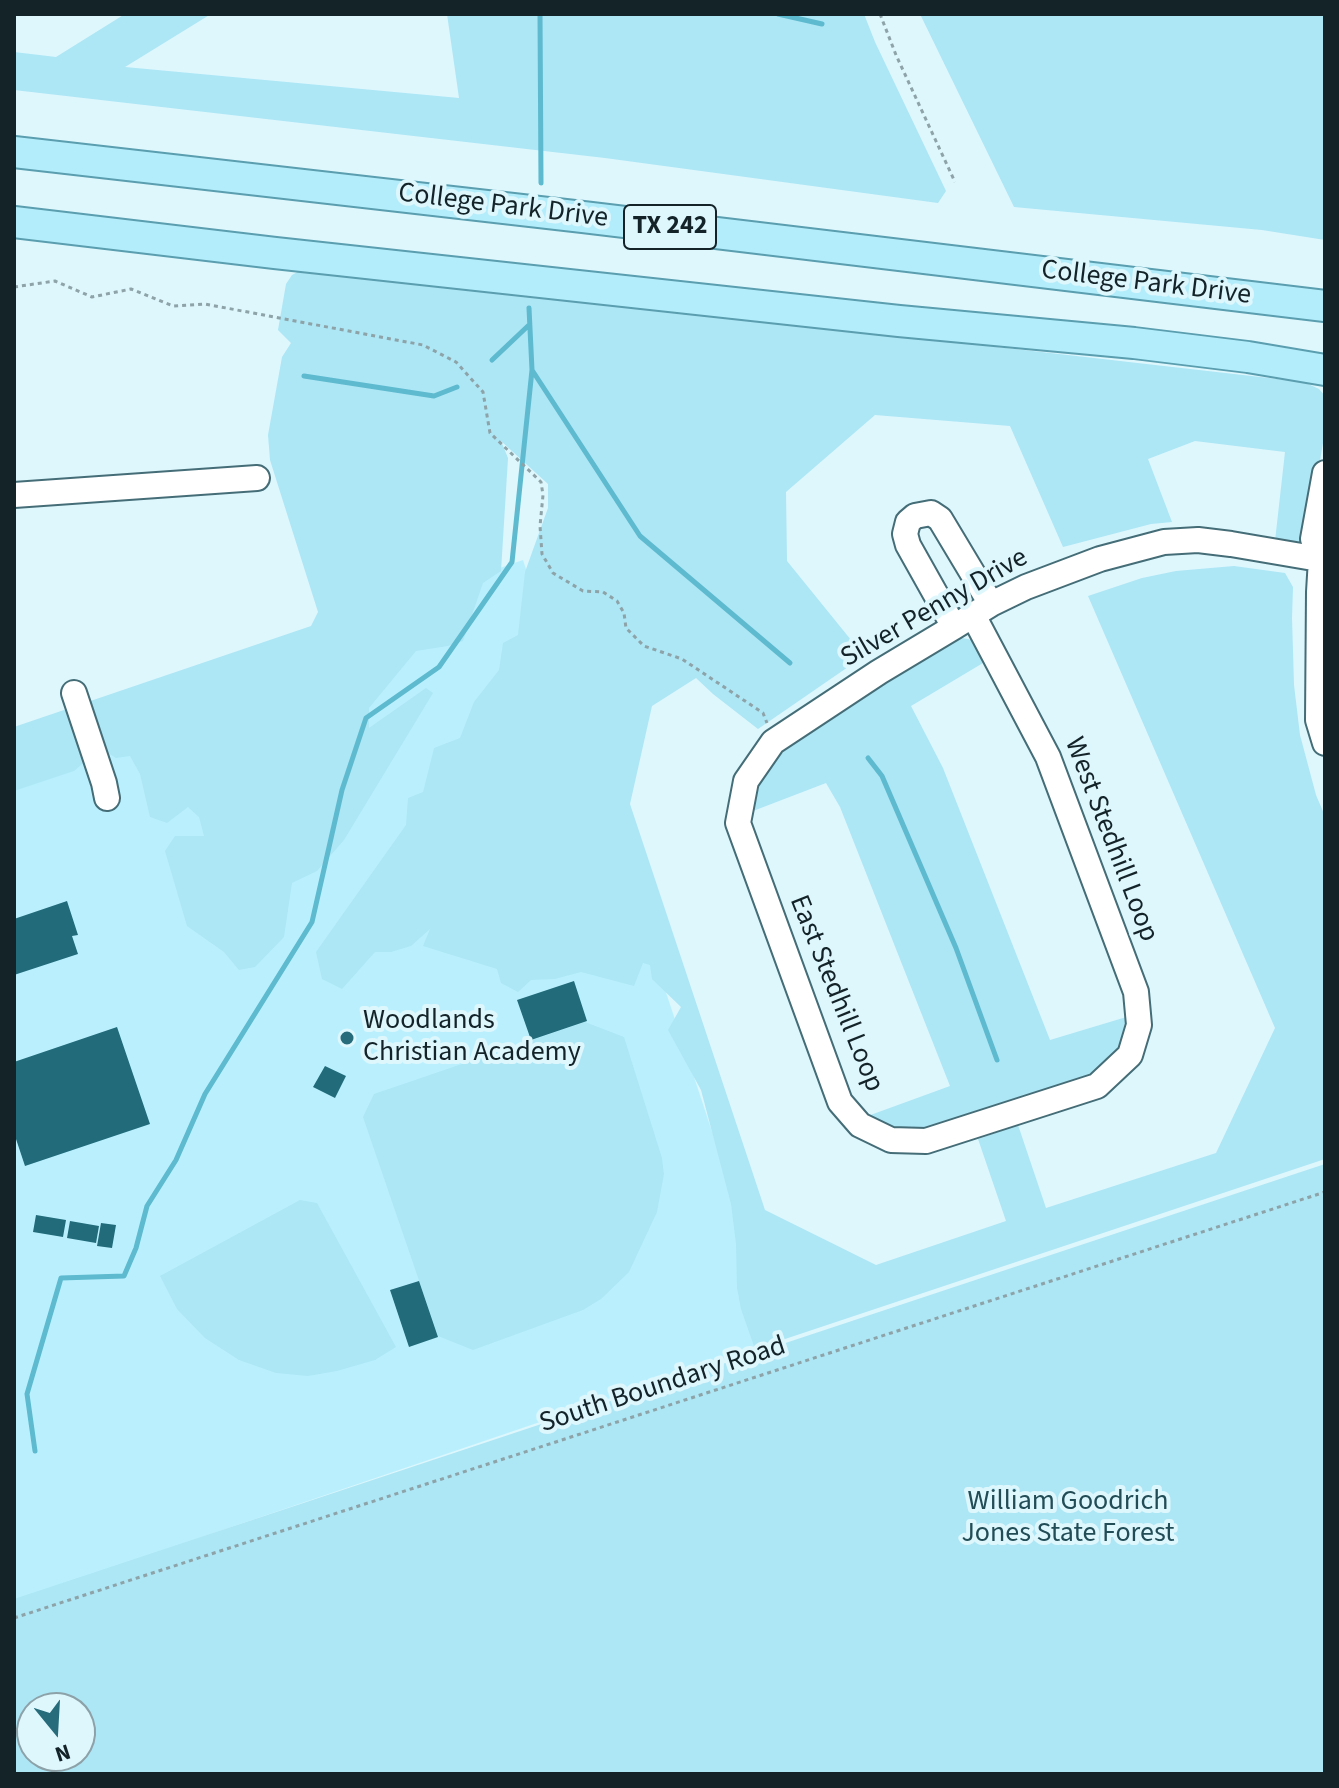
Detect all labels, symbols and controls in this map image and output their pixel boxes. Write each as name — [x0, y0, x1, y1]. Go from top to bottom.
street label: College Park Drive — [396, 177, 610, 237]
road number: TX 242 — [624, 205, 716, 249]
street label: College Park Drive — [1039, 254, 1253, 314]
street label: Silver Penny Drive — [836, 542, 1034, 676]
street label: West Stedhill Loop — [1056, 733, 1164, 947]
street label: East Stedhill Loop — [780, 891, 890, 1097]
place label: Woodlands Christian Academy — [363, 1005, 581, 1071]
marker: Woodlands Christian Academy — [338, 1029, 356, 1047]
street label: South Boundary Road — [536, 1330, 790, 1442]
park label: William Goodrich Jones State Forest — [961, 1486, 1175, 1552]
north arrow — [16, 1692, 96, 1772]
text: N — [51, 1735, 75, 1770]

